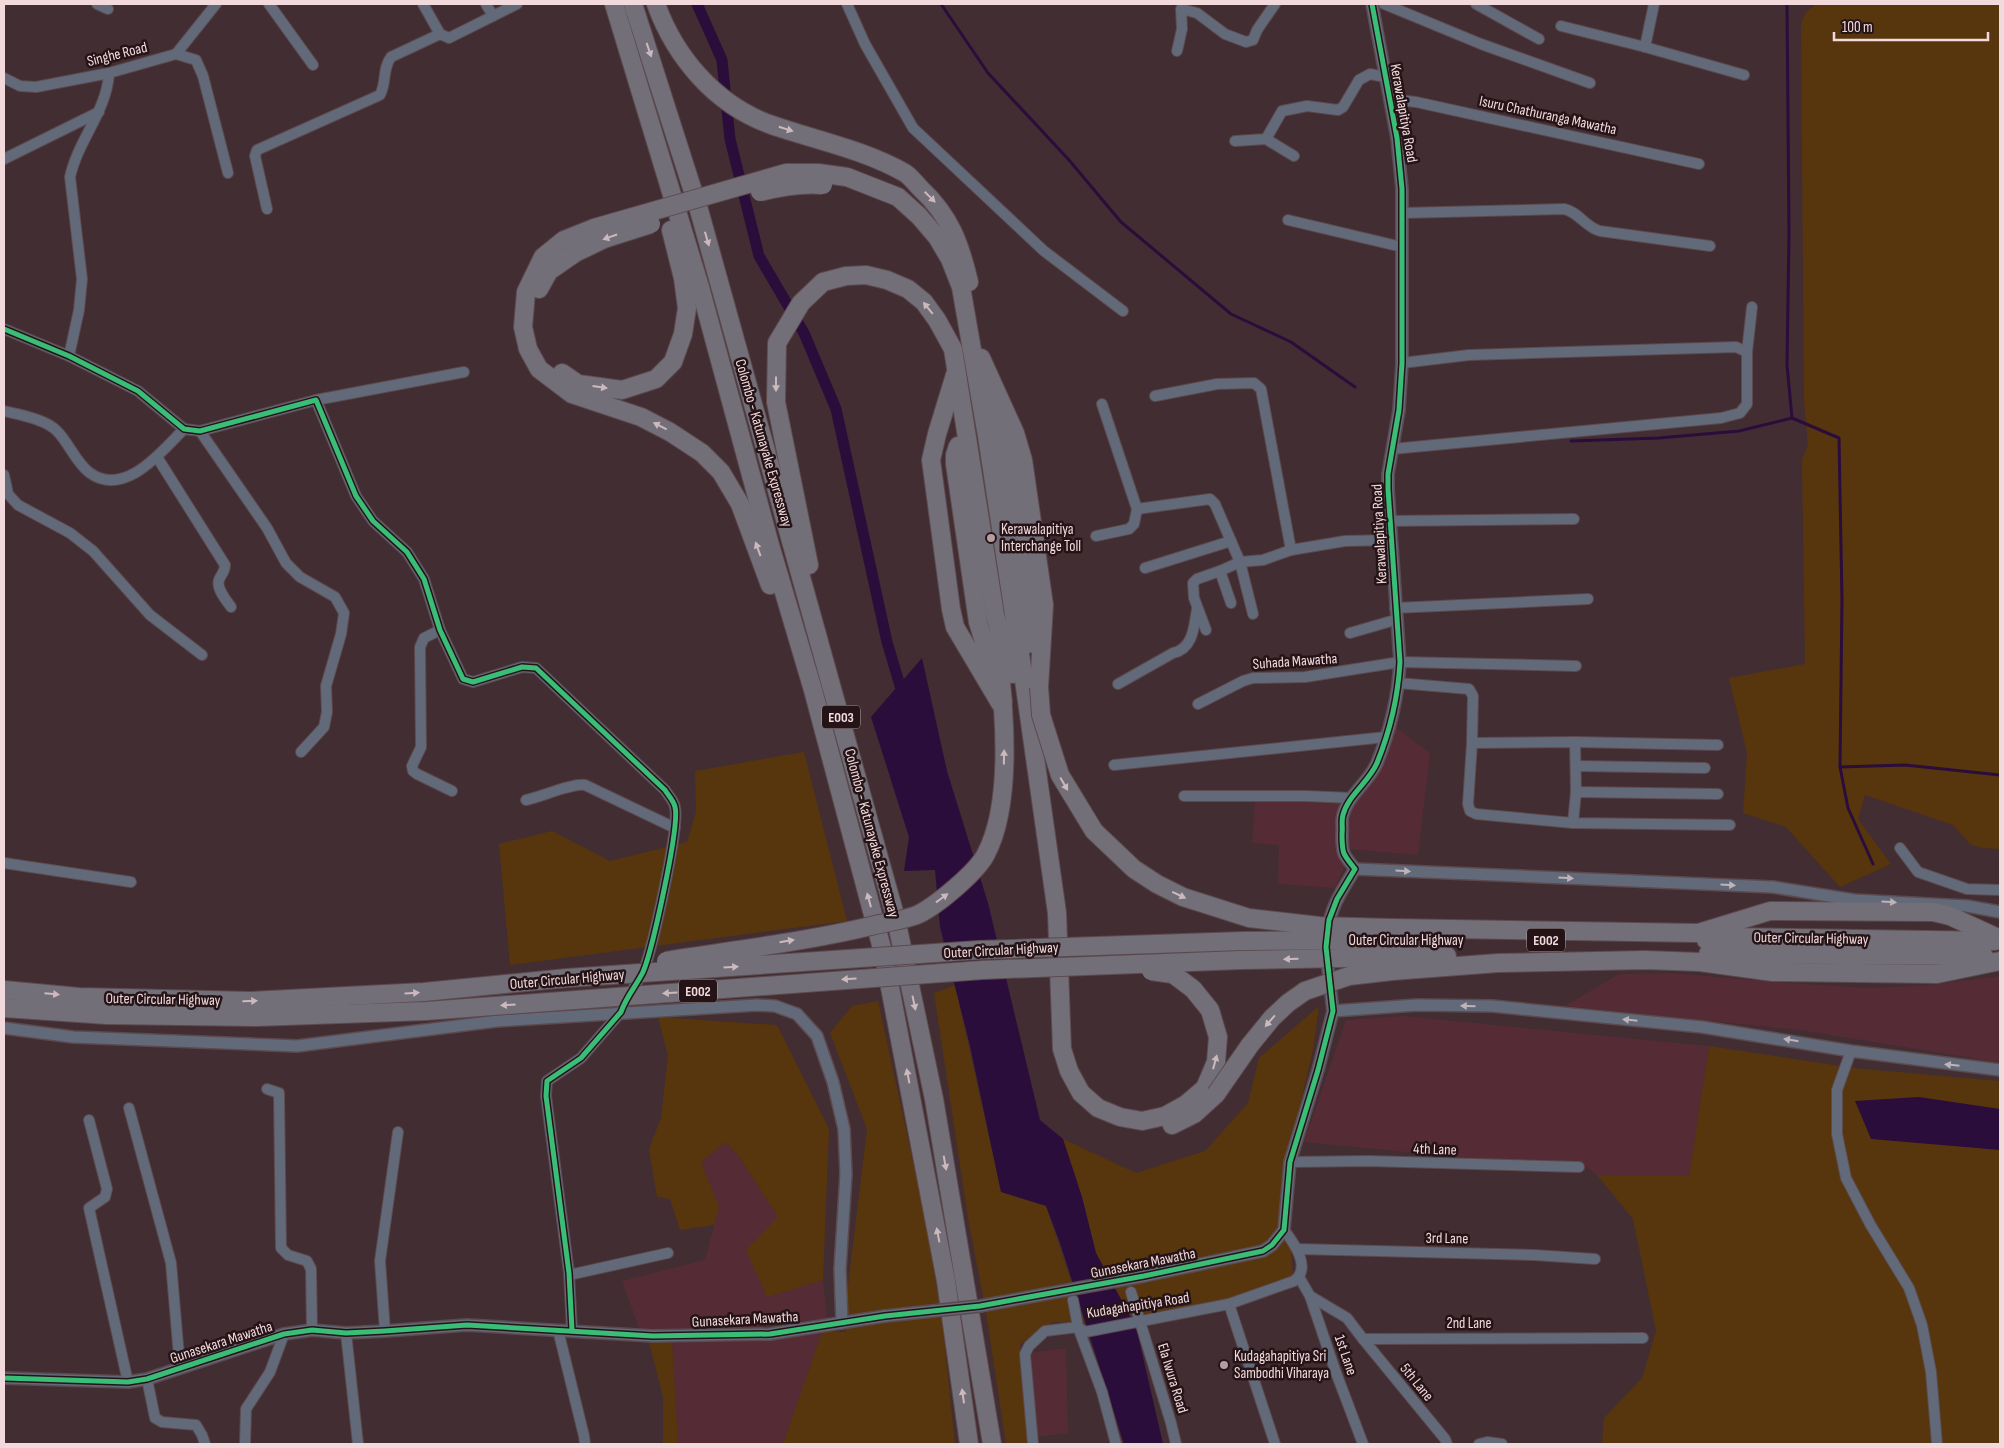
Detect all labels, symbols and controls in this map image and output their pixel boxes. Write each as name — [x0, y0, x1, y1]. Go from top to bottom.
scale bar — [1834, 10, 1988, 42]
text: 100 m — [1842, 18, 1873, 37]
street label: Singhe Road — [85, 38, 149, 71]
one-way arrow — [645, 43, 653, 58]
street label: Kerawalapitiya Road — [1385, 62, 1422, 164]
street label: Isuru Chathuranga Mawatha — [1477, 92, 1619, 139]
one-way arrow — [778, 126, 793, 133]
one-way arrow — [924, 191, 936, 203]
one-way arrow — [703, 231, 711, 246]
one-way arrow — [602, 234, 617, 242]
one-way arrow — [922, 302, 933, 315]
street label: Colombo - Katunayake Expressway — [730, 357, 797, 529]
one-way arrow — [772, 376, 780, 392]
one-way arrow — [592, 383, 608, 391]
one-way arrow — [652, 422, 667, 430]
street label: Kerawalapitiya Road — [1367, 484, 1392, 584]
place label: Kerawalapitiya Interchange Toll — [1001, 520, 1081, 556]
marker: Kerawalapitiya Interchange Toll — [985, 532, 997, 544]
one-way arrow — [754, 541, 762, 556]
street label: Suhada Mawatha — [1252, 649, 1338, 674]
road number: E003 — [822, 706, 860, 729]
street label: Colombo - Katunayake Expressway — [840, 747, 903, 920]
one-way arrow — [1001, 749, 1009, 765]
one-way arrow — [1060, 777, 1069, 790]
one-way arrow — [1396, 867, 1412, 875]
one-way arrow — [1558, 874, 1574, 882]
one-way arrow — [1720, 882, 1736, 890]
one-way arrow — [1172, 891, 1186, 899]
one-way arrow — [865, 892, 873, 907]
one-way arrow — [935, 893, 949, 903]
one-way arrow — [1882, 899, 1898, 907]
road number: E002 — [1527, 928, 1565, 952]
street label: Outer Circular Highway — [1753, 928, 1869, 949]
street label: Outer Circular Highway — [1349, 931, 1464, 950]
one-way arrow — [780, 937, 796, 945]
street label: Outer Circular Highway — [943, 938, 1059, 963]
one-way arrow — [1283, 955, 1299, 963]
one-way arrow — [723, 963, 739, 971]
street label: Outer Circular Highway — [509, 965, 625, 994]
one-way arrow — [841, 976, 857, 984]
road number: E002 — [679, 979, 717, 1002]
street label: Outer Circular Highway — [105, 989, 221, 1010]
one-way arrow — [404, 989, 420, 997]
one-way arrow — [661, 989, 677, 997]
one-way arrow — [45, 991, 61, 999]
one-way arrow — [242, 996, 258, 1004]
one-way arrow — [911, 996, 919, 1012]
one-way arrow — [499, 1001, 515, 1009]
one-way arrow — [1460, 1002, 1476, 1010]
one-way arrow — [1264, 1015, 1275, 1028]
one-way arrow — [1622, 1016, 1638, 1024]
one-way arrow — [1783, 1036, 1799, 1044]
one-way arrow — [1211, 1054, 1219, 1069]
one-way arrow — [1943, 1061, 1959, 1069]
one-way arrow — [903, 1067, 911, 1083]
street label: 4th Lane — [1413, 1139, 1457, 1160]
one-way arrow — [942, 1155, 950, 1171]
one-way arrow — [933, 1227, 941, 1243]
street label: 3rd Lane — [1425, 1229, 1469, 1248]
street label: Gunasekara Mawatha — [1089, 1244, 1197, 1283]
street label: Kudagahapitiya Road — [1085, 1288, 1191, 1323]
street label: Gunasekara Mawatha — [691, 1307, 799, 1332]
street label: 2nd Lane — [1446, 1314, 1492, 1333]
street label: Gunasekara Mawatha — [168, 1317, 275, 1368]
street label: 1st Lane — [1330, 1333, 1361, 1378]
street label: Ela Iwura Road — [1153, 1341, 1192, 1415]
place label: Kudagahapitiya Sri Sambodhi Viharaya — [1234, 1347, 1329, 1383]
marker: Kudagahapitiya Sri Sambodhi Viharaya — [1218, 1359, 1230, 1371]
street label: 5th Lane — [1396, 1360, 1438, 1405]
one-way arrow — [958, 1388, 966, 1404]

